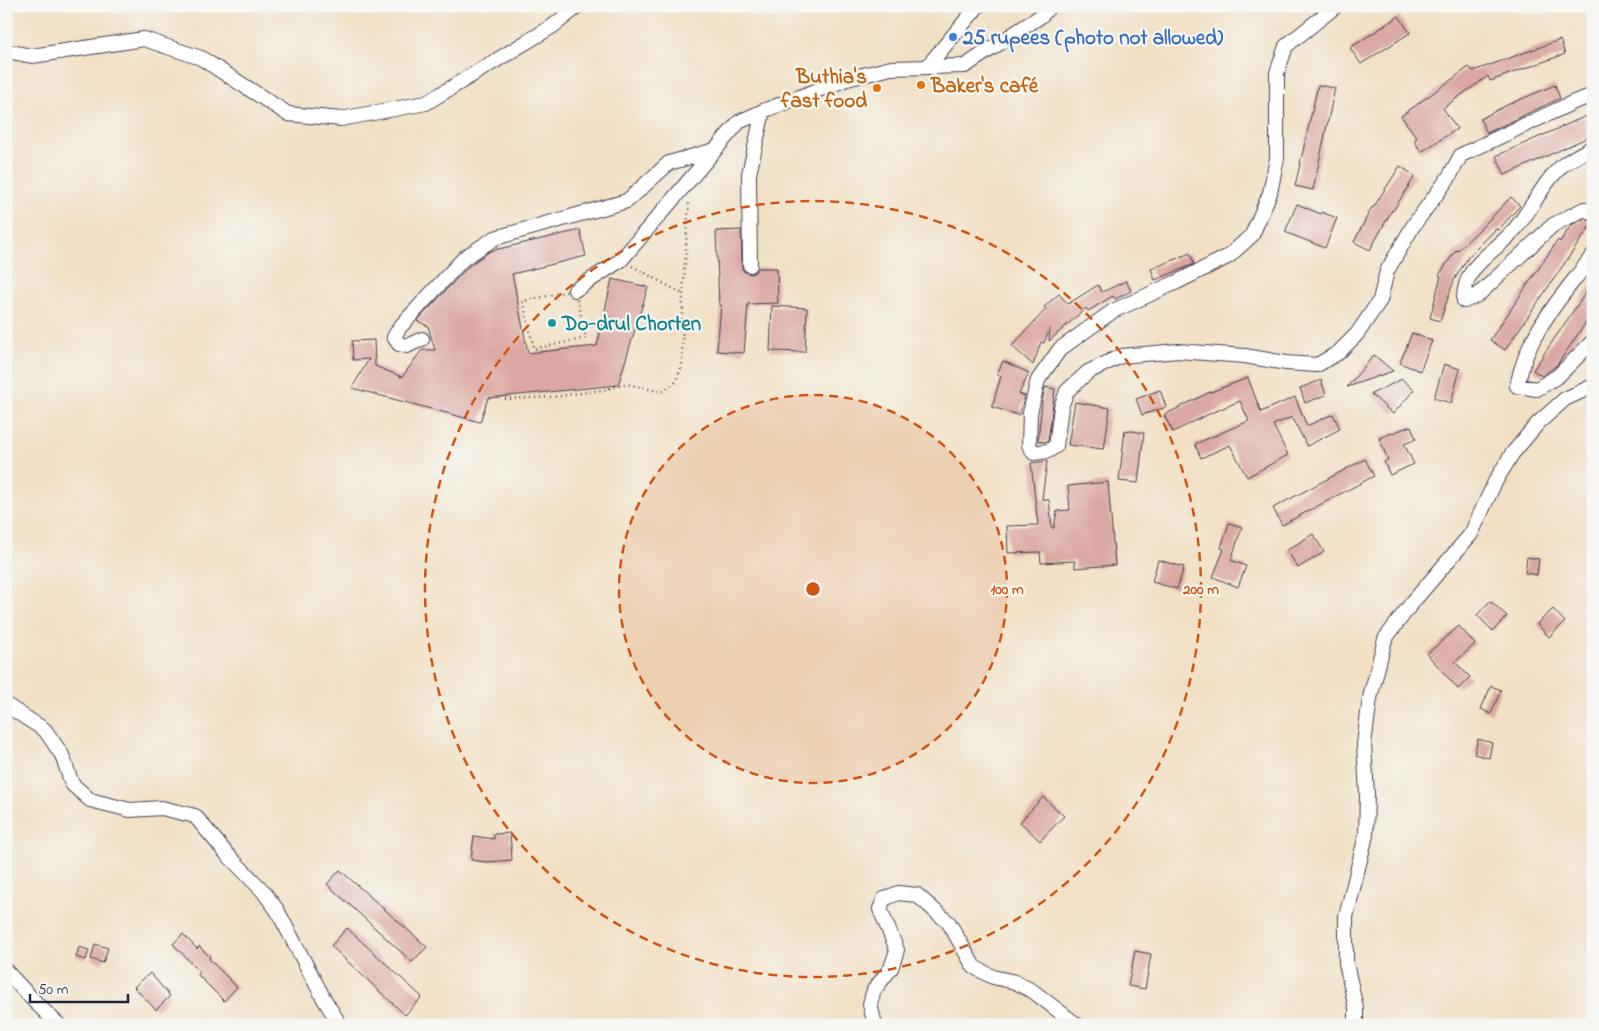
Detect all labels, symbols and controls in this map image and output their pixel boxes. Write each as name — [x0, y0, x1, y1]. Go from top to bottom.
place label: 25 rupees (photo not allowed) — [962, 24, 1224, 54]
marker: 25 rupees (photo not allowed) — [947, 31, 959, 43]
place label: Buthia's fast food — [780, 63, 867, 117]
place label: Baker's café — [930, 72, 1039, 102]
marker: Baker's café — [915, 79, 927, 91]
marker: Buthia's fast food — [871, 82, 883, 94]
place label: Do-drul Chorten — [561, 310, 701, 340]
marker: Do-drul Chorten — [546, 317, 558, 329]
text: 100 m — [990, 579, 1024, 601]
text: 200 m — [1182, 579, 1219, 601]
centre of rings — [804, 580, 822, 598]
scale bar — [30, 971, 128, 1003]
text: 50 m — [38, 979, 69, 1001]

